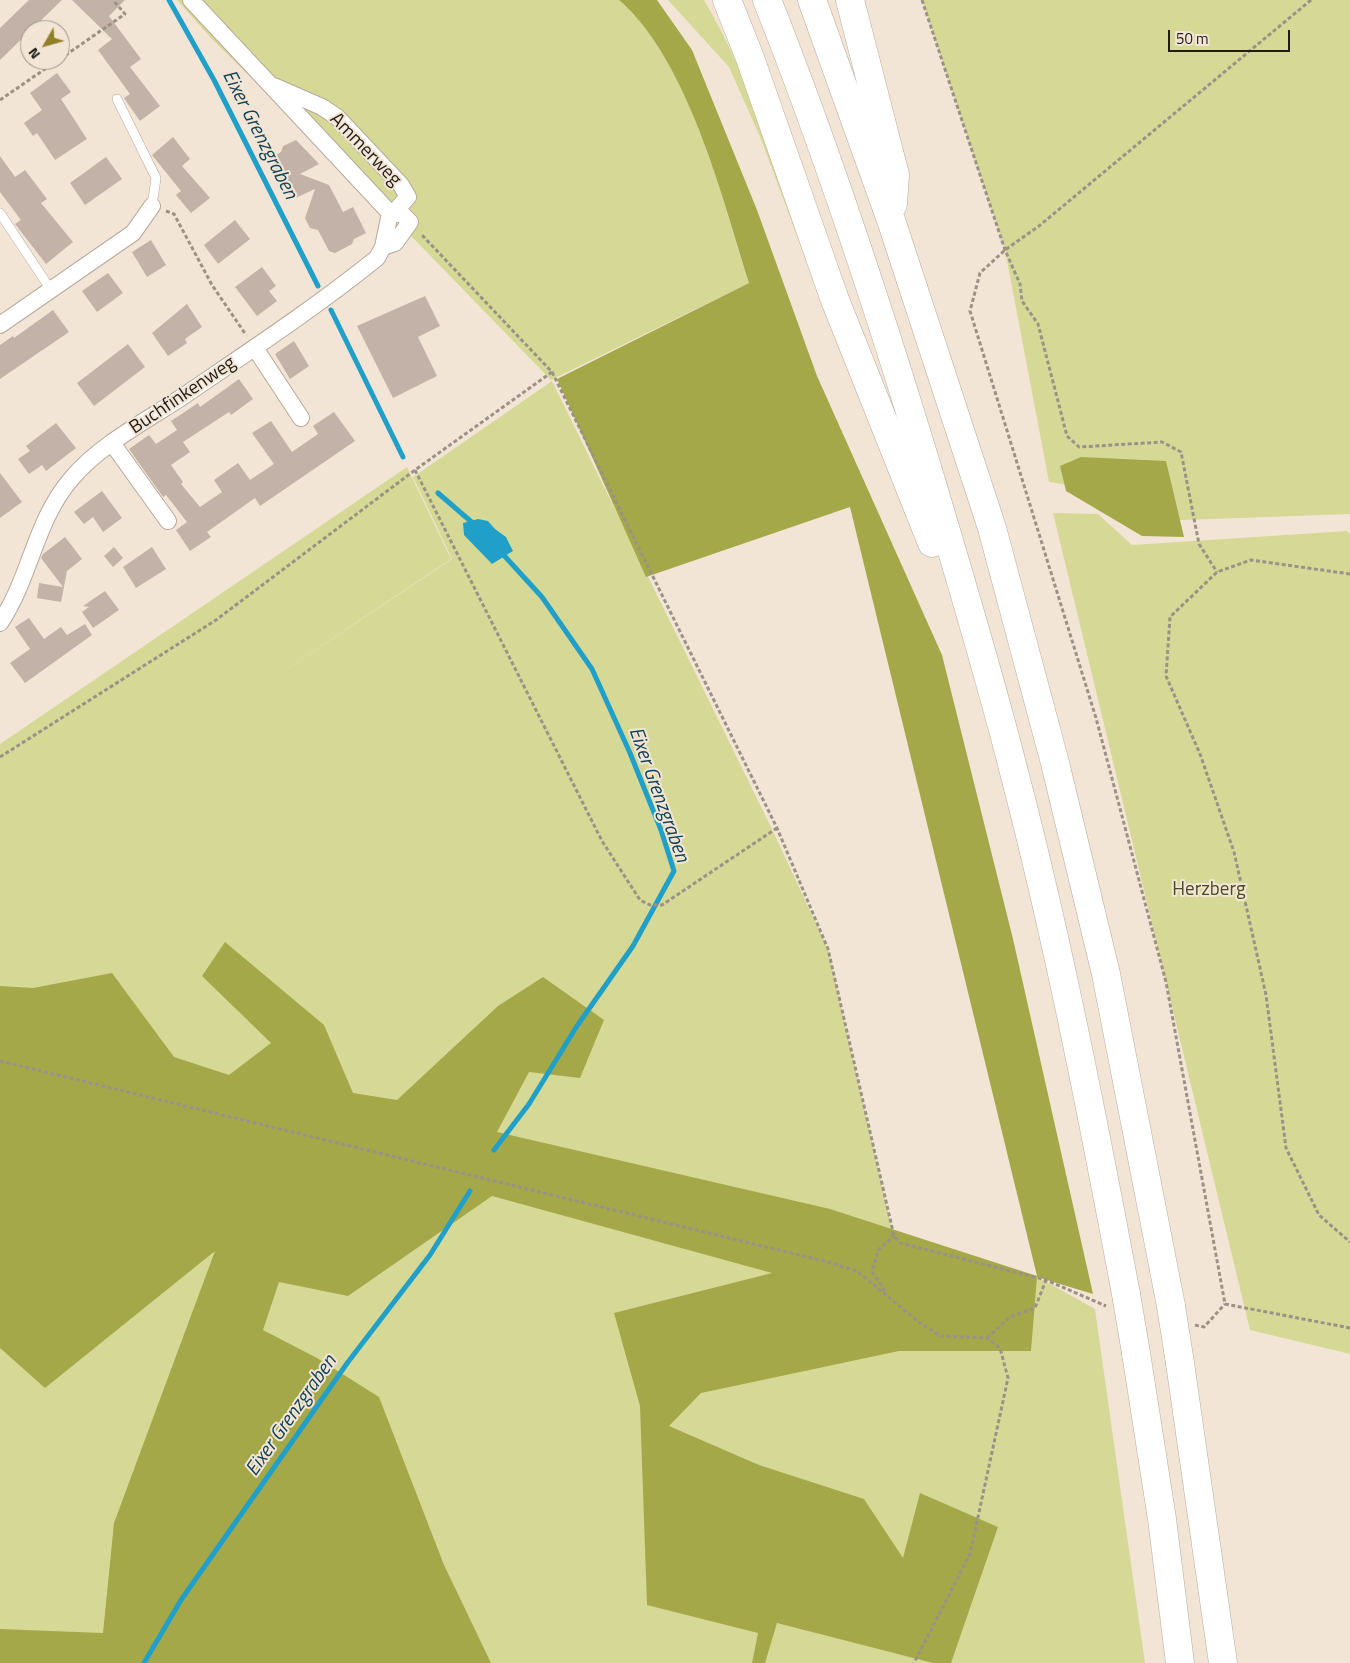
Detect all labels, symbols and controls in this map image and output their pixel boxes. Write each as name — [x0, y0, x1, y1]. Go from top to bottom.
north arrow — [20, 20, 70, 70]
scale bar — [1170, 20, 1292, 52]
text: 50 m — [1176, 27, 1209, 50]
text: N — [22, 44, 45, 64]
water label: Eixer Grenzgraben — [216, 66, 302, 204]
street label: Ammerweg — [324, 109, 406, 191]
street label: Buchfinkenweg — [126, 352, 240, 440]
water label: Eixer Grenzgraben — [622, 724, 694, 866]
park label: Herzberg — [1172, 879, 1246, 901]
water label: Eixer Grenzgraben — [241, 1351, 343, 1481]

